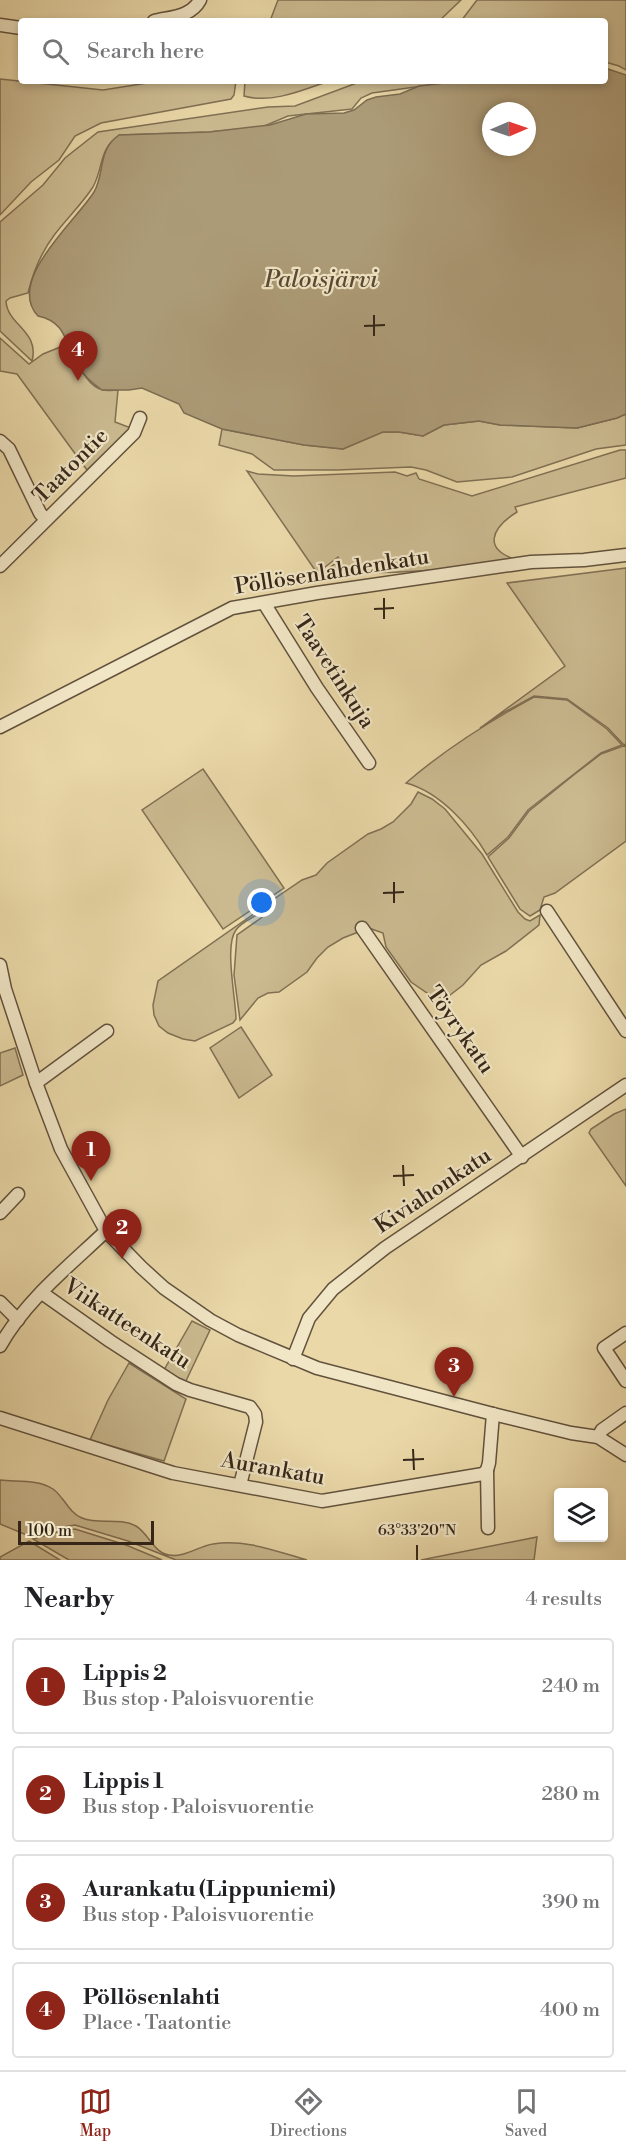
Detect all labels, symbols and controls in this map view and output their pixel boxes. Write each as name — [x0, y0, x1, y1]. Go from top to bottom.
search box — [18, 18, 608, 84]
icon: search — [39, 35, 72, 68]
text: Search here — [87, 38, 204, 65]
north arrow — [482, 102, 536, 156]
water label: Paloisjärvi — [263, 265, 378, 295]
pin: 4 — [58, 332, 98, 381]
street label: Taatontie — [28, 423, 114, 509]
street label: Pöllösenlahdenkatu — [233, 543, 431, 601]
street label: Taavetinkuja — [287, 610, 381, 734]
your location — [247, 888, 276, 917]
street label: Töyrykatu — [420, 981, 500, 1079]
pin: 1 — [72, 1132, 110, 1181]
street label: Kiviahonkatu — [370, 1142, 497, 1240]
pin: 2 — [102, 1210, 142, 1259]
street label: Viikatteenkatu — [57, 1272, 196, 1376]
pin: 3 — [434, 1348, 474, 1397]
street label: Aurankatu — [218, 1446, 327, 1491]
map controls — [554, 1488, 608, 1542]
button: layers — [554, 1488, 608, 1542]
scale bar — [18, 1518, 154, 1546]
text: 100 m — [27, 1521, 72, 1541]
text: 63°33'20"N — [378, 1521, 456, 1540]
text: Nearby — [24, 1583, 114, 1615]
text: 4 results — [525, 1587, 602, 1612]
text: Lippis 2 — [83, 1660, 167, 1687]
text: 1 — [41, 1674, 50, 1699]
text: 240 m — [542, 1674, 600, 1699]
text: Bus stop · Paloisvuorentie — [83, 1687, 314, 1712]
text: Lippis 1 — [83, 1768, 163, 1795]
text: 2 — [39, 1782, 52, 1807]
text: 280 m — [541, 1782, 600, 1807]
text: Bus stop · Paloisvuorentie — [83, 1795, 314, 1820]
text: Aurankatu (Lippuniemi) — [83, 1876, 336, 1903]
text: 3 — [39, 1890, 52, 1915]
text: 390 m — [542, 1890, 600, 1915]
text: Bus stop · Paloisvuorentie — [83, 1903, 314, 1928]
text: Pöllösenlahti — [83, 1984, 220, 2011]
text: 4 — [39, 1998, 52, 2023]
text: 400 m — [540, 1998, 600, 2023]
text: Place · Taatontie — [83, 2011, 231, 2036]
tab: Map — [79, 2085, 112, 2141]
tab: Directions — [270, 2085, 347, 2141]
tab: Saved — [505, 2085, 547, 2141]

